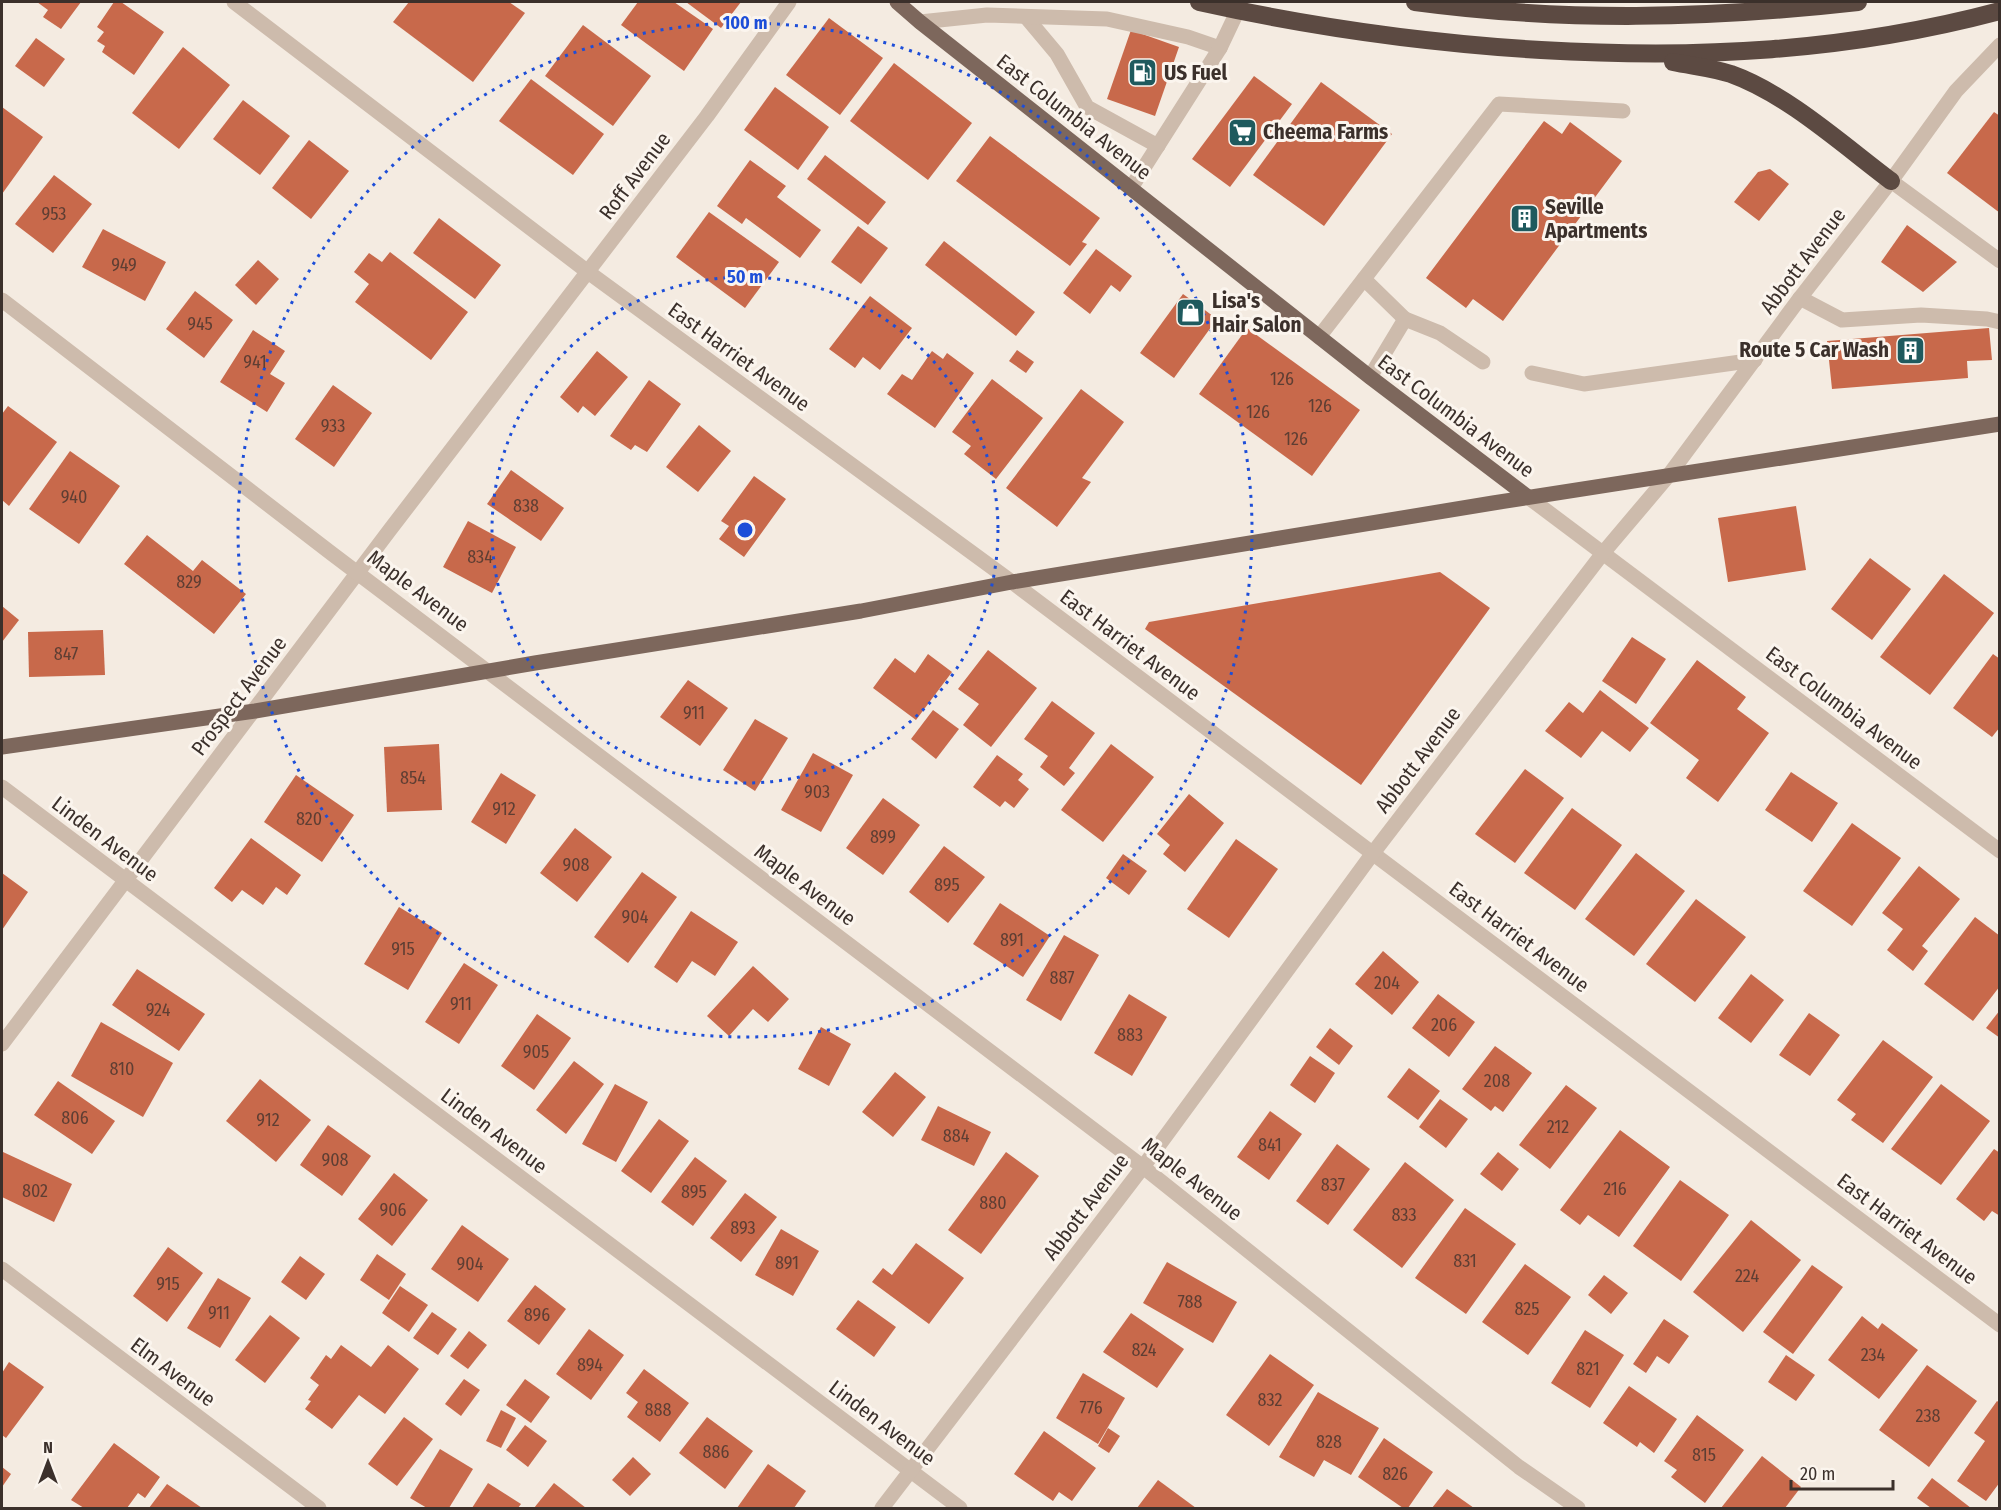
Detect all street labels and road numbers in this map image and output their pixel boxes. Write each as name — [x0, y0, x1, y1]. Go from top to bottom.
street label: East Columbia Avenue — [991, 48, 1157, 186]
street label: Roff Avenue — [594, 127, 676, 225]
street label: Abbott Avenue — [1755, 203, 1851, 319]
street label: East Harriet Avenue — [663, 297, 815, 417]
street label: East Columbia Avenue — [1373, 349, 1539, 483]
street label: Maple Avenue — [362, 544, 474, 638]
street label: East Harriet Avenue — [1055, 584, 1205, 706]
street label: Prospect Avenue — [186, 631, 292, 761]
street label: East Columbia Avenue — [1761, 641, 1927, 775]
street label: Abbott Avenue — [1370, 702, 1466, 818]
street label: Linden Avenue — [47, 791, 163, 887]
street label: Maple Avenue — [749, 838, 861, 932]
street label: East Harriet Avenue — [1444, 876, 1594, 998]
street label: Linden Avenue — [436, 1083, 552, 1179]
street label: Maple Avenue — [1137, 1132, 1247, 1226]
street label: Abbott Avenue — [1038, 1149, 1134, 1265]
street label: East Harriet Avenue — [1832, 1168, 1982, 1290]
street label: Elm Avenue — [125, 1332, 221, 1412]
street label: Linden Avenue — [824, 1375, 940, 1471]

